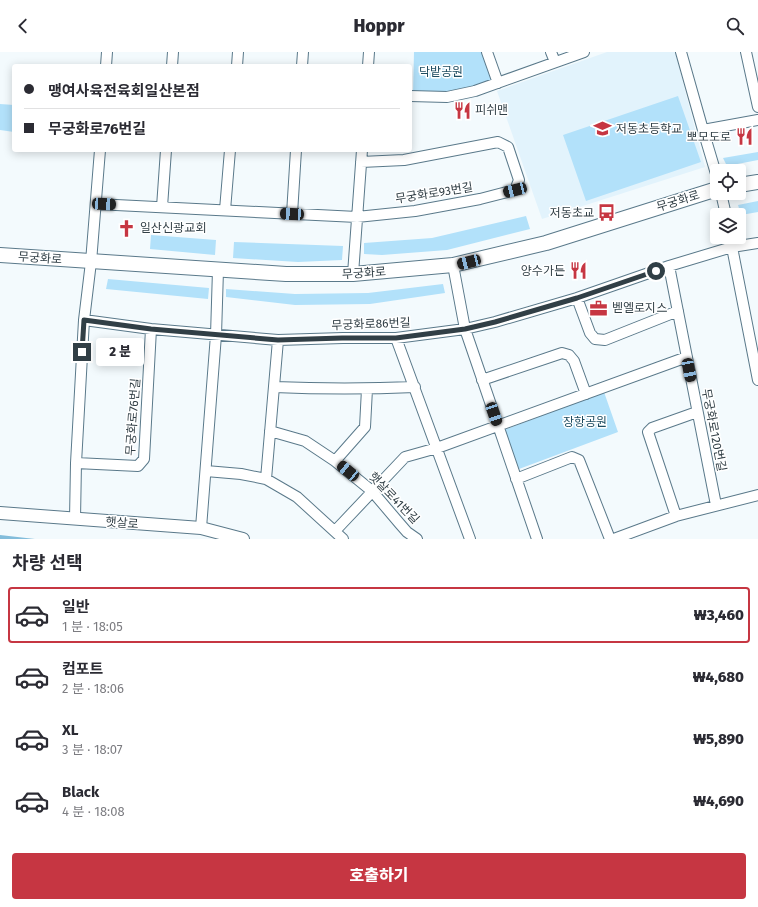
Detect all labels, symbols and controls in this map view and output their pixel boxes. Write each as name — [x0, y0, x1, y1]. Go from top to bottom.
icon: back — [12, 15, 34, 37]
text: Hoppr — [353, 15, 405, 37]
icon: search — [724, 15, 746, 37]
park label: 닥밭공원 — [419, 65, 463, 79]
text: 맹여사육전육회일산본점 — [48, 82, 200, 100]
restaurant icon: 피쉬맨 — [452, 100, 472, 120]
place label: 피쉬맨 — [475, 103, 508, 117]
school or university icon: 저동초등학교 — [593, 119, 613, 139]
text: 무궁화로76번길 — [48, 120, 146, 138]
place label: 저동초등학교 — [616, 122, 682, 136]
restaurant icon: 뽀모도로 — [734, 127, 754, 147]
place label: 뽀모도로 — [687, 130, 731, 144]
map controls — [710, 164, 746, 244]
button: locate — [710, 164, 746, 200]
street label: 무궁화로93번길 — [394, 180, 474, 206]
car — [502, 181, 528, 199]
street label: 무궁화로 — [655, 188, 701, 214]
car — [92, 197, 116, 211]
bus stop icon: 저동초교 — [597, 203, 617, 223]
place label: 저동초교 — [550, 206, 594, 220]
car — [280, 207, 304, 221]
button: layers — [710, 208, 746, 244]
church icon: 일산신광교회 — [117, 218, 137, 238]
place label: 일산신광교회 — [140, 221, 206, 235]
street label: 무궁화로 — [17, 249, 63, 267]
car — [456, 253, 482, 271]
restaurant icon: 양수가든 — [568, 261, 588, 281]
route start — [647, 262, 665, 280]
street label: 무궁화로 — [341, 264, 387, 282]
place label: 양수가든 — [521, 264, 565, 278]
office icon: 벧엘로지스 — [589, 298, 609, 318]
place label: 벧엘로지스 — [612, 301, 667, 315]
street label: 무궁화로86번길 — [331, 316, 411, 332]
callout: 2 분 — [96, 338, 144, 366]
route end — [73, 343, 91, 361]
text: 2 분 — [109, 344, 131, 359]
car — [681, 357, 697, 383]
street label: 무궁화로76번길 — [123, 378, 143, 456]
street label: 무궁화로120번길 — [699, 387, 729, 473]
car — [484, 401, 504, 427]
park label: 장항공원 — [563, 415, 607, 429]
car — [335, 459, 361, 483]
street label: 햇살로41번길 — [366, 469, 422, 527]
street label: 햇살로 — [105, 515, 139, 531]
text: 차량 선택 — [12, 552, 83, 574]
icon: car — [14, 597, 50, 633]
text: 일반 — [62, 598, 90, 616]
text: ₩3,460 — [694, 606, 744, 624]
text: 1 분 · 18:05 — [62, 619, 123, 634]
icon: car — [14, 659, 50, 695]
text: 컴포트 — [62, 660, 103, 678]
text: ₩4,680 — [693, 668, 744, 686]
text: 2 분 · 18:06 — [62, 681, 124, 696]
icon: car — [14, 721, 50, 757]
text: XL — [62, 721, 78, 739]
text: ₩5,890 — [693, 730, 744, 748]
text: 3 분 · 18:07 — [62, 742, 123, 757]
icon: car — [14, 783, 50, 819]
text: Black — [62, 783, 99, 801]
text: ₩4,690 — [693, 792, 744, 810]
text: 4 분 · 18:08 — [62, 804, 125, 819]
button: 호출하기 — [12, 853, 746, 899]

